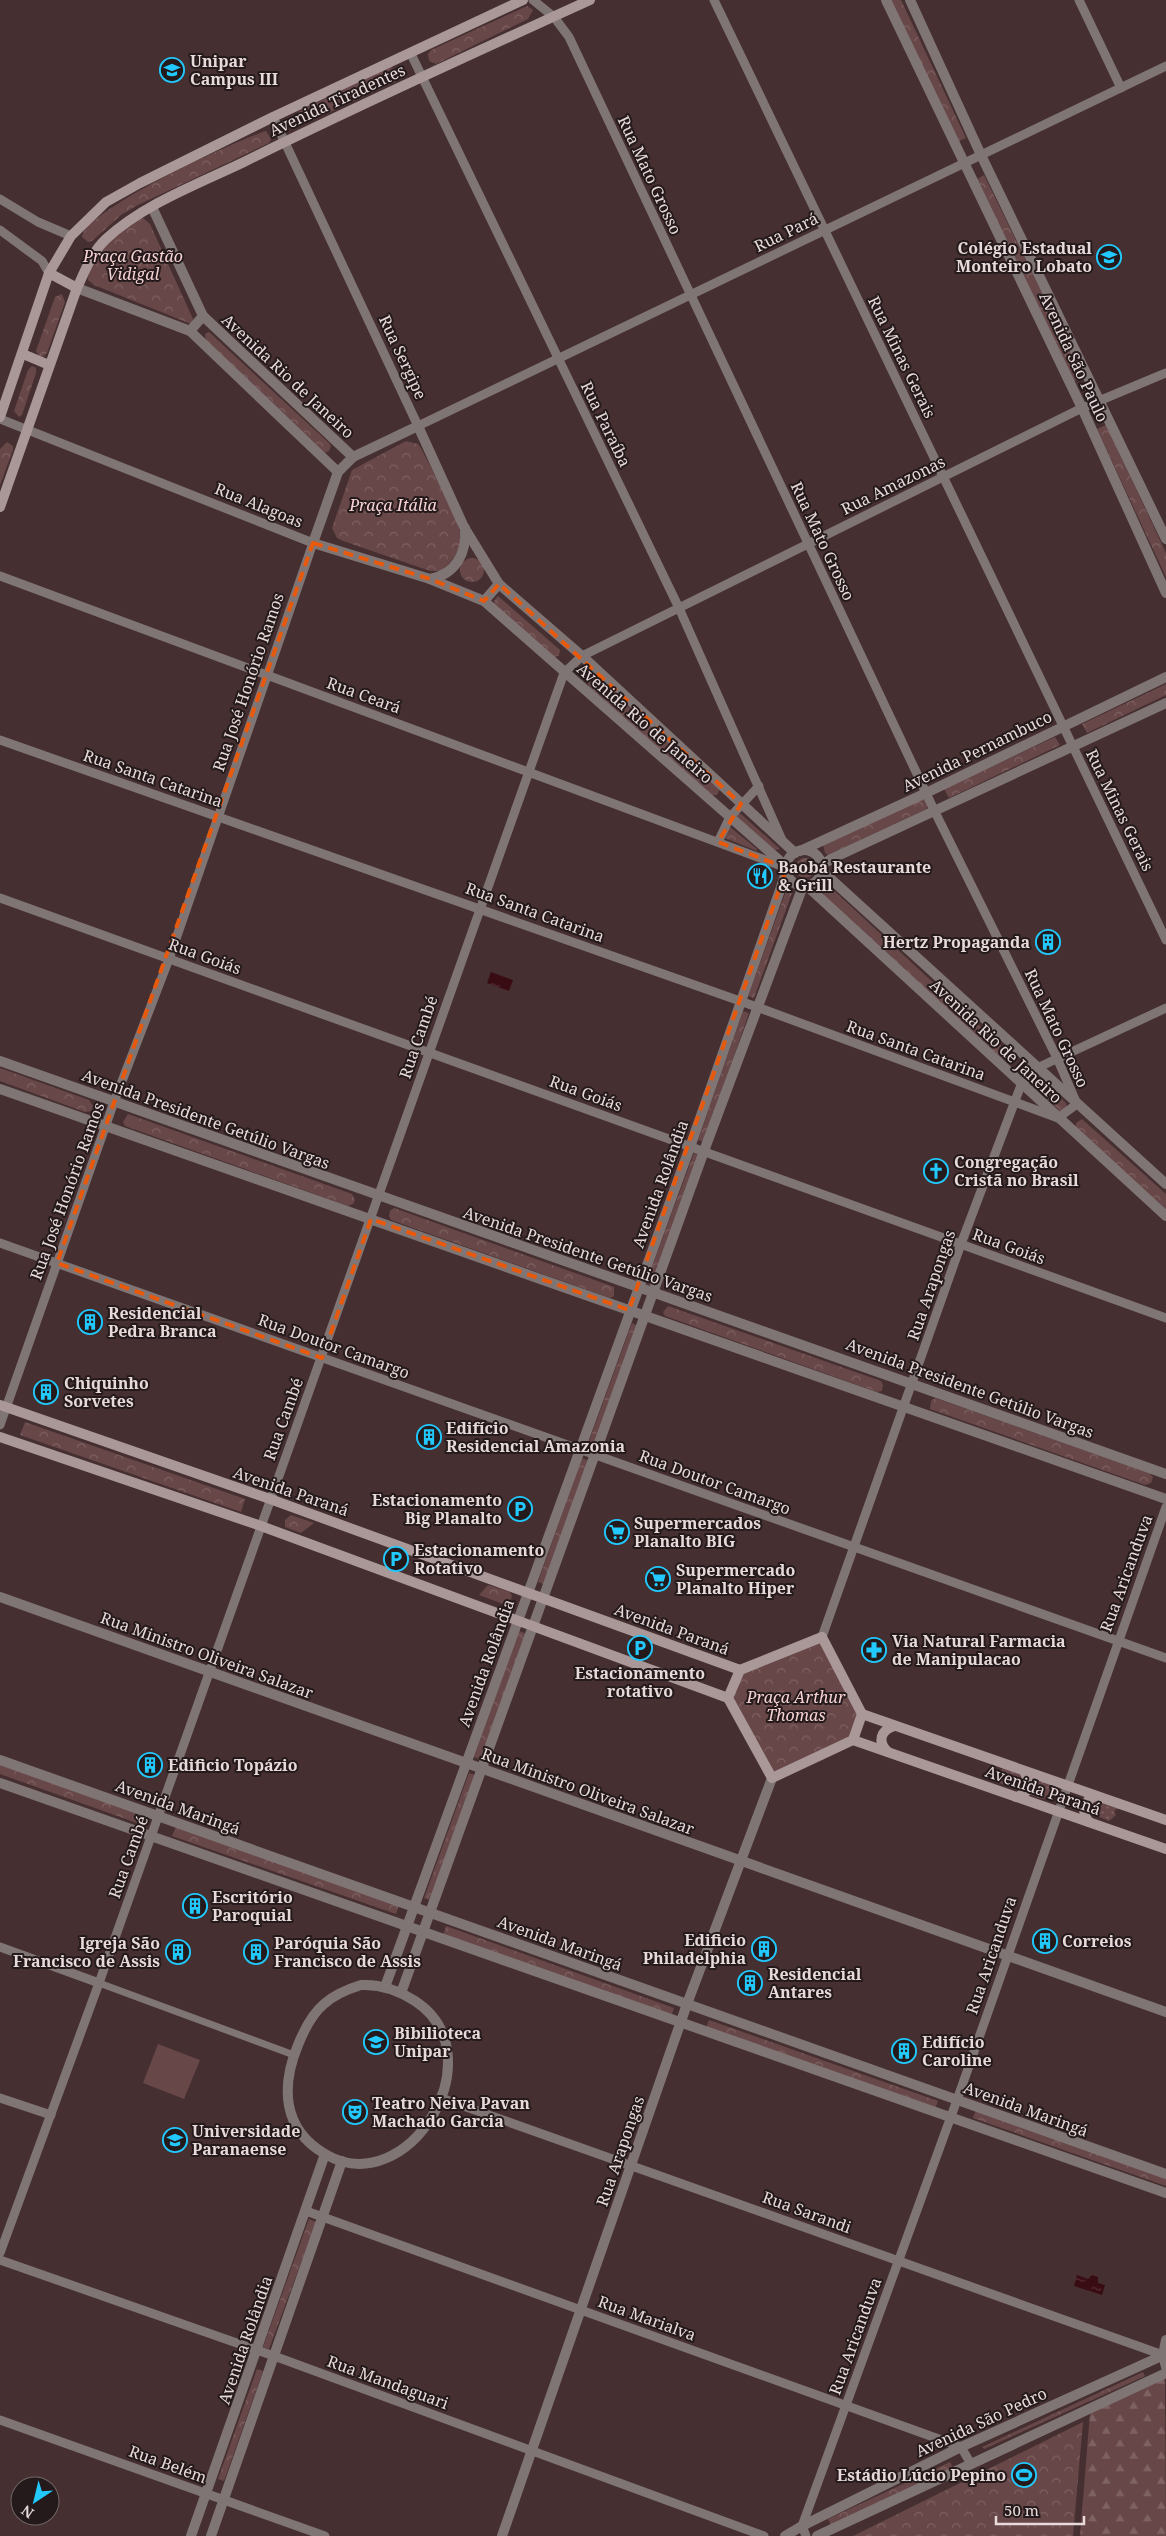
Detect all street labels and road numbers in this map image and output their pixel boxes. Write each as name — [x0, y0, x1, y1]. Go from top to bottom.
street label: Avenida Tiradentes — [265, 59, 409, 141]
street label: Rua Mato Grosso — [613, 112, 687, 238]
street label: Rua Pará — [750, 207, 822, 257]
street label: Avenida São Paulo — [1034, 289, 1114, 425]
street label: Rua Minas Gerais — [863, 292, 941, 422]
street label: Avenida Rio de Janeiro — [217, 309, 359, 443]
street label: Rua Sergipe — [374, 311, 432, 403]
street label: Rua Paraíba — [576, 378, 636, 470]
street label: Rua Amazonas — [837, 450, 949, 520]
street label: Rua Alagoas — [212, 477, 306, 533]
street label: Rua Mato Grosso — [786, 478, 860, 604]
street label: Rua José Honório Ramos — [207, 590, 289, 774]
street label: Avenida Rio de Janeiro — [572, 658, 718, 788]
street label: Rua Ceará — [324, 671, 404, 719]
street label: Avenida Pernambuco — [899, 705, 1055, 797]
street label: Rua Santa Catarina — [80, 744, 226, 812]
street label: Rua Minas Gerais — [1081, 745, 1159, 875]
street label: Rua Santa Catarina — [463, 877, 607, 947]
street label: Rua Goiás — [166, 933, 244, 979]
street label: Rua Mato Grosso — [1020, 965, 1094, 1091]
street label: Avenida Rio de Janeiro — [925, 974, 1067, 1108]
street label: Rua Cambé — [394, 993, 442, 1081]
street label: Rua Santa Catarina — [844, 1015, 988, 1085]
street label: Avenida Presidente Getúlio Vargas — [79, 1064, 333, 1174]
street label: Rua Goiás — [547, 1070, 625, 1116]
street label: Rua José Honório Ramos — [25, 1099, 109, 1283]
street label: Avenida Rolândia — [627, 1117, 693, 1251]
street label: Avenida Presidente Getúlio Vargas — [460, 1201, 716, 1307]
street label: Rua Goiás — [970, 1223, 1048, 1269]
street label: Rua Arapongas — [902, 1227, 960, 1343]
street label: Rua Doutor Camargo — [255, 1308, 413, 1384]
street label: Avenida Presidente Getúlio Vargas — [843, 1333, 1097, 1443]
street label: Rua Cambé — [258, 1375, 308, 1463]
street label: Rua Doutor Camargo — [636, 1444, 794, 1520]
street label: Avenida Paraná — [230, 1461, 352, 1521]
street label: Rua Aricanduva — [1095, 1511, 1157, 1635]
street label: Avenida Rolândia — [453, 1596, 519, 1730]
street label: Avenida Paraná — [611, 1598, 733, 1660]
street label: Rua Ministro Oliveira Salazar — [98, 1606, 317, 1704]
street label: Rua Ministro Oliveira Salazar — [479, 1742, 698, 1840]
street label: Avenida Paraná — [982, 1760, 1104, 1820]
street label: Avenida Maringá — [113, 1774, 243, 1840]
street label: Rua Cambé — [103, 1813, 153, 1901]
street label: Rua Aricanduva — [961, 1893, 1021, 2017]
street label: Avenida Maringá — [495, 1910, 625, 1976]
street label: Avenida Maringá — [961, 2076, 1091, 2142]
street label: Rua Arapongas — [591, 2093, 649, 2209]
street label: Rua Sarandi — [760, 2186, 854, 2238]
street label: Avenida Rolândia — [213, 2273, 277, 2407]
street label: Rua Aricanduva — [824, 2274, 886, 2398]
street label: Rua Marialva — [595, 2290, 699, 2346]
street label: Rua Mandaguari — [324, 2350, 452, 2414]
street label: Avenida São Pedro — [912, 2382, 1050, 2462]
street label: Rua Belém — [126, 2440, 210, 2488]

